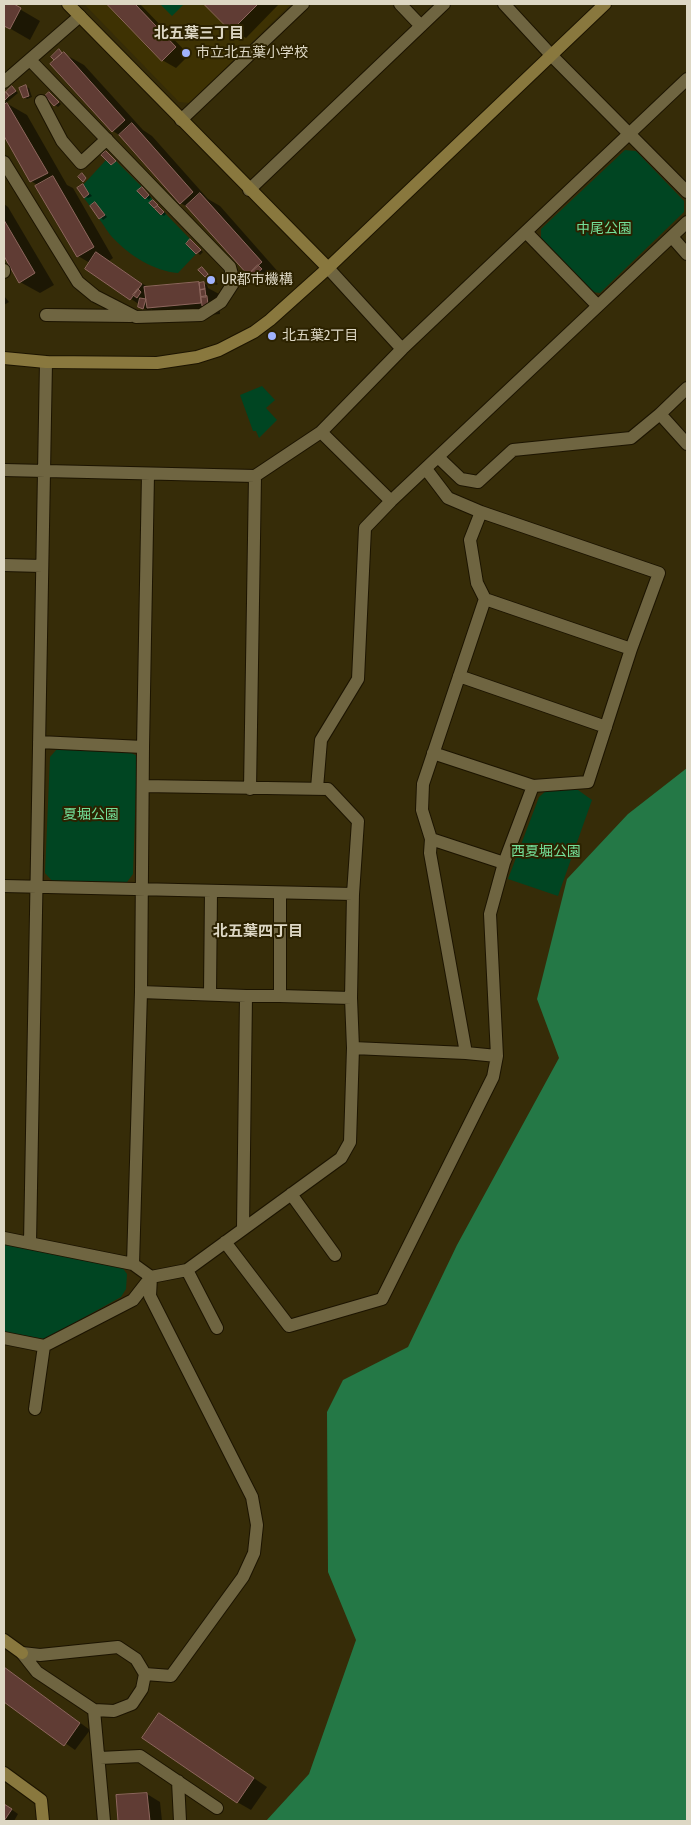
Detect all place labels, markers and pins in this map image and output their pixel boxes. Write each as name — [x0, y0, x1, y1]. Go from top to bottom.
place label: 市立北五葉小学校 — [196, 45, 308, 61]
marker: 市立北五葉小学校 — [180, 47, 192, 59]
place label: UR都市機構 — [221, 272, 293, 288]
marker: UR都市機構 — [205, 274, 217, 286]
place label: 北五葉2丁目 — [282, 328, 358, 344]
marker: 北五葉2丁目 — [266, 330, 278, 342]

